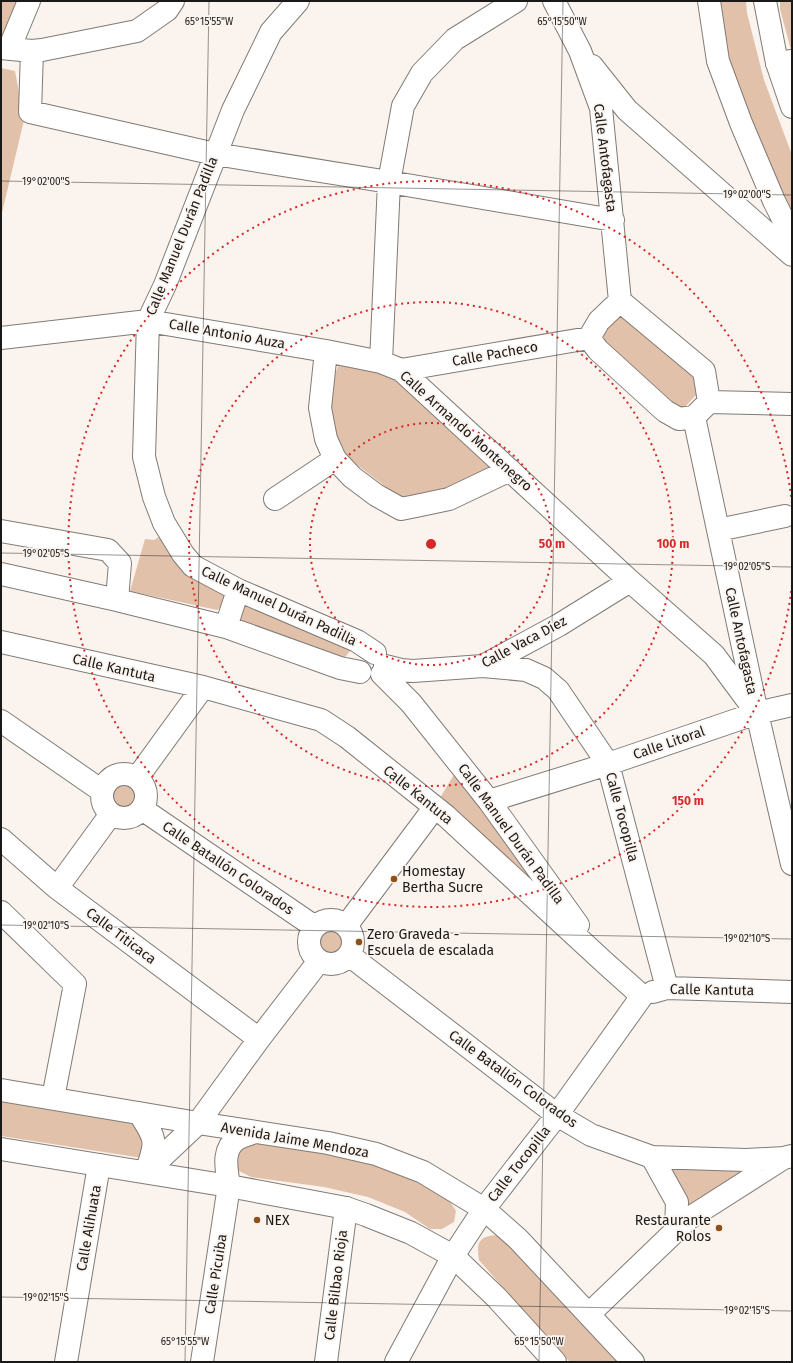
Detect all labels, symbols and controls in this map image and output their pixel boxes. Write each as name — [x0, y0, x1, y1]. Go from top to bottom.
text: 65°15'55"W — [185, 16, 234, 28]
text: 65°15'50"W — [537, 16, 587, 28]
street label: Calle Antofagasta — [590, 103, 620, 213]
street label: Calle Manuel Durán Padilla — [142, 154, 222, 318]
text: 19°02'00"S — [22, 176, 70, 188]
text: 19°02'00"S — [723, 189, 771, 201]
street label: Calle Antonio Auza — [168, 315, 286, 353]
street label: Calle Pacheco — [451, 338, 539, 370]
street label: Calle Armando Montenegro — [396, 367, 536, 495]
centre of rings — [424, 537, 438, 551]
text: 50 m — [539, 537, 565, 551]
text: 100 m — [657, 537, 689, 551]
text: 19°02'05"S — [22, 548, 70, 560]
text: 19°02'05"S — [723, 561, 771, 573]
street label: Calle Manuel Durán Padilla — [199, 562, 359, 650]
street label: Calle Antofagasta — [721, 586, 761, 696]
street label: Calle Vaca Díez — [479, 612, 569, 672]
street label: Calle Kantuta — [71, 650, 157, 686]
street label: Calle Litoral — [631, 723, 707, 763]
street label: Calle Manuel Durán Padilla — [454, 760, 568, 908]
street label: Calle Kantuta — [380, 762, 456, 828]
street label: Calle Tocopilla — [602, 770, 642, 864]
text: 150 m — [672, 794, 704, 808]
street label: Calle Batallón Colorados — [159, 818, 297, 919]
place label: Homestay Bertha Sucre — [402, 863, 483, 896]
marker: Homestay Bertha Sucre — [389, 874, 399, 884]
street label: Calle Titicaca — [83, 904, 159, 968]
text: 19°02'10"S — [23, 920, 70, 932]
place label: Zero Graveda - Escuela de escalada — [367, 926, 494, 959]
text: 19°02'10"S — [724, 933, 771, 945]
marker: Zero Graveda - Escuela de escalada — [354, 937, 364, 947]
street label: Calle Kantuta — [670, 981, 754, 999]
street label: Calle Batallón Colorados — [445, 1027, 581, 1132]
street label: Avenida Jaime Mendoza — [220, 1119, 370, 1161]
street label: Calle Tocopilla — [484, 1123, 554, 1205]
street label: Calle Alihuata — [73, 1184, 105, 1272]
place label: NEX — [265, 1212, 290, 1229]
place label: Restaurante Rolos — [635, 1212, 711, 1245]
marker: NEX — [252, 1215, 262, 1225]
marker: Restaurante Rolos — [714, 1223, 724, 1233]
street label: Calle Bilbao Rioja — [321, 1229, 351, 1341]
street label: Calle Picuiba — [201, 1233, 231, 1315]
text: 19°02'15"S — [23, 1292, 69, 1304]
text: 19°02'15"S — [724, 1305, 770, 1317]
text: 65°15'55"W — [161, 1336, 210, 1348]
text: 65°15'50"W — [514, 1336, 564, 1348]

